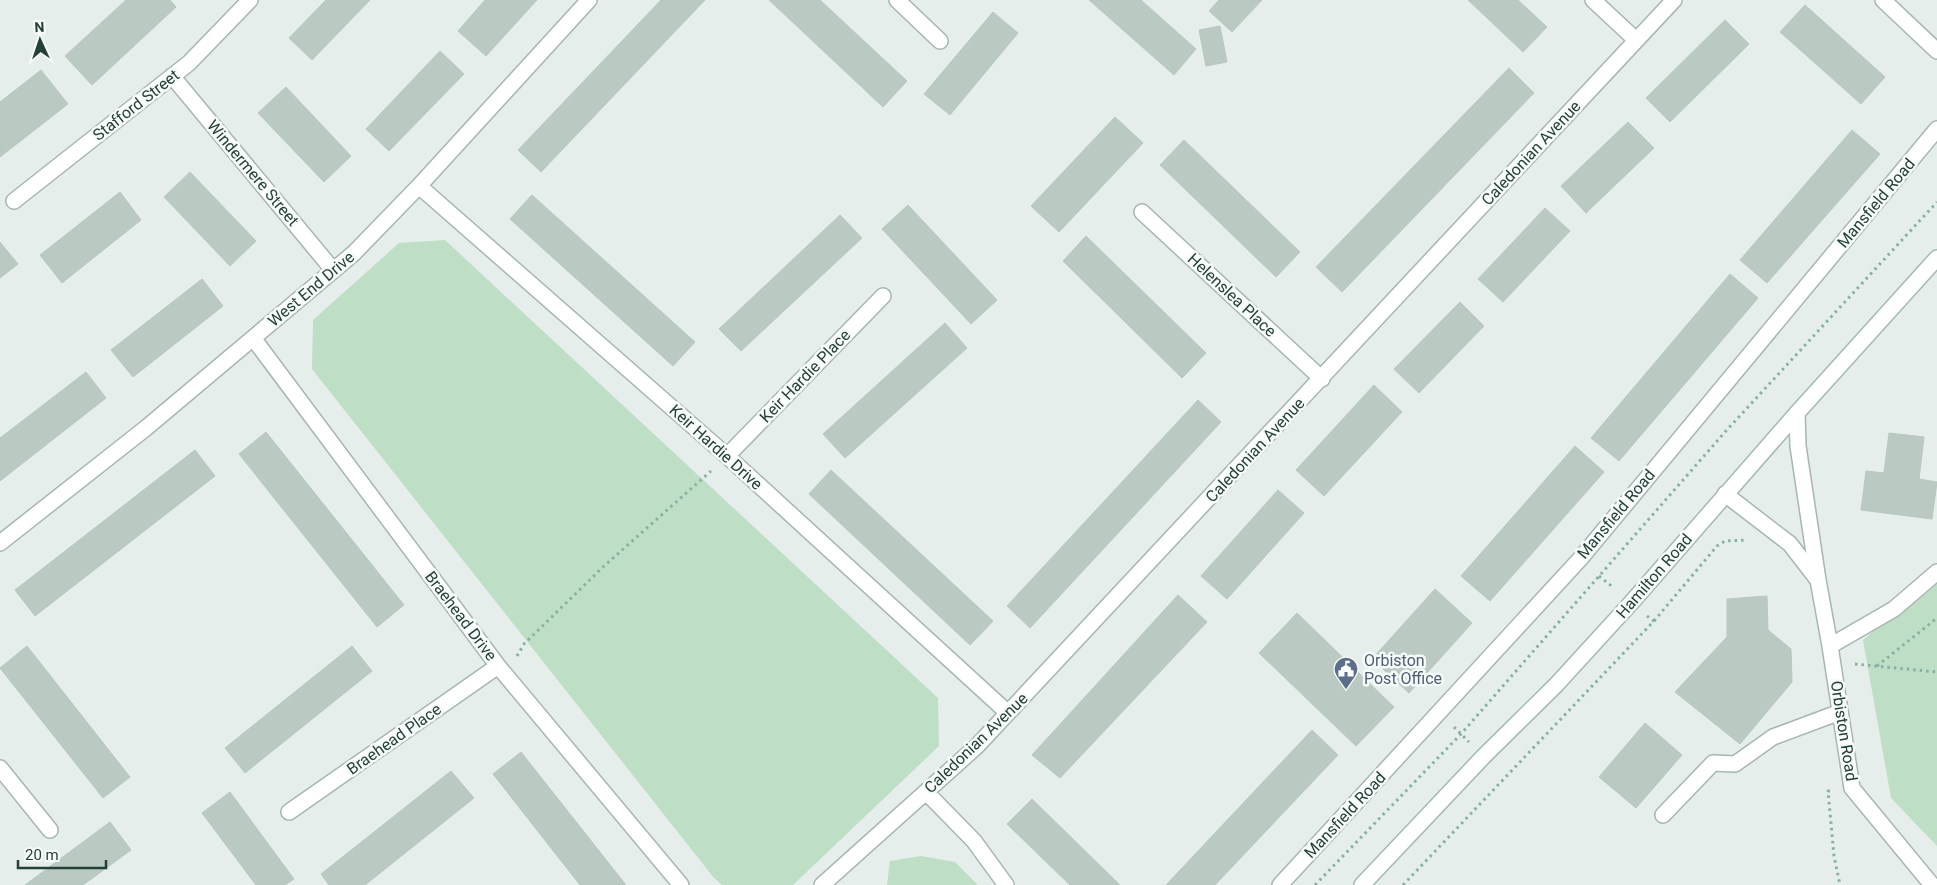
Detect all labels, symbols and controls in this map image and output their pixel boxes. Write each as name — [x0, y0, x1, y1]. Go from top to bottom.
north arrow — [15, 15, 65, 65]
text: N — [34, 19, 45, 35]
street label: Stafford Street — [89, 65, 183, 145]
street label: Caledonian Avenue — [1478, 97, 1584, 209]
street label: Windermere Street — [203, 116, 303, 230]
street label: Mansfield Road — [1833, 154, 1919, 252]
street label: West End Drive — [264, 247, 358, 331]
street label: Helenslea Place — [1184, 249, 1280, 341]
street label: Keir Hardie Place — [756, 326, 854, 426]
street label: Caledonian Avenue — [1202, 394, 1308, 506]
street label: Keir Hardie Drive — [666, 400, 766, 494]
street label: Mansfield Road — [1573, 465, 1659, 563]
street label: Hamilton Road — [1612, 530, 1696, 622]
street label: Braehead Drive — [421, 567, 501, 665]
place label: Orbiston Post Office — [1364, 651, 1442, 688]
public building icon: Orbiston Post Office — [1333, 656, 1359, 690]
street label: Orbiston Road — [1827, 679, 1861, 783]
street label: Caledonian Avenue — [920, 689, 1032, 797]
street label: Braehead Place — [343, 699, 445, 779]
street label: Mansfield Road — [1300, 768, 1390, 862]
scale bar — [18, 838, 105, 870]
text: 20 m — [25, 846, 59, 864]

